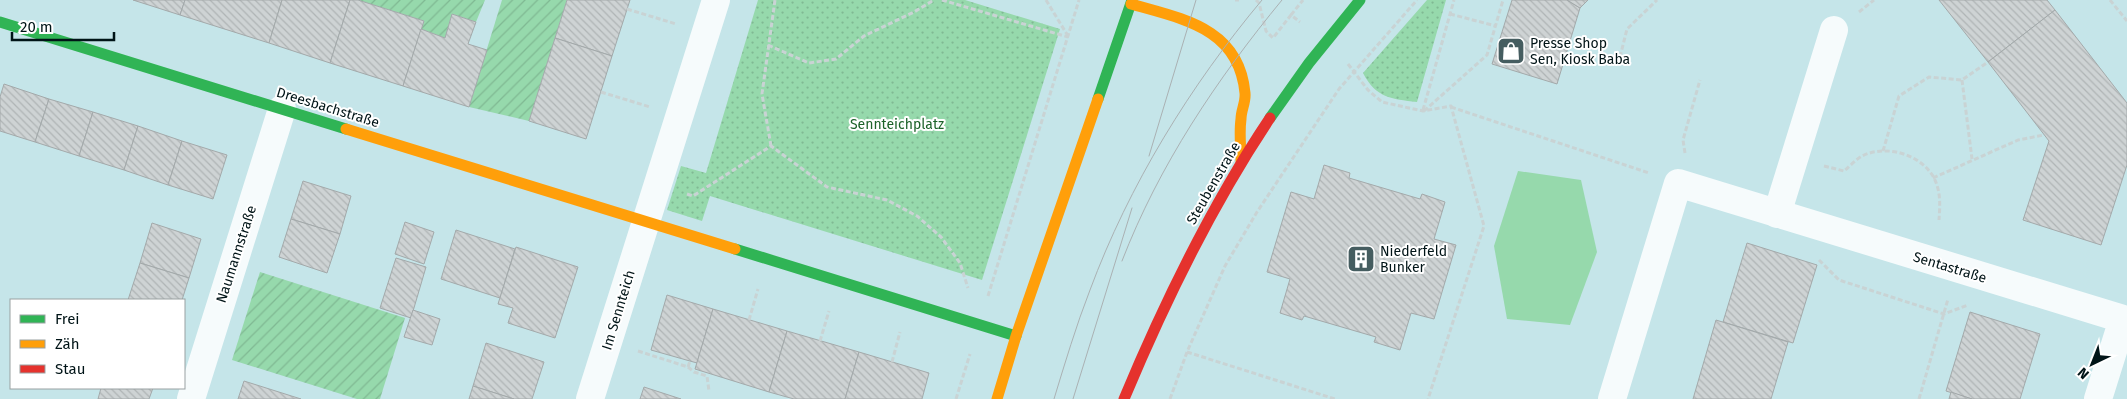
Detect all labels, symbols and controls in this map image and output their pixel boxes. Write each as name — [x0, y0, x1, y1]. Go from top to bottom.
scale bar — [12, 10, 115, 42]
text: 20 m — [20, 18, 53, 36]
place label: Presse Shop Sen, Kiosk Baba — [1530, 35, 1630, 68]
shop icon: Presse Shop Sen, Kiosk Baba — [1496, 36, 1526, 66]
street label: Dreesbachstraße — [274, 84, 381, 131]
park label: Sennteichplatz — [850, 116, 944, 133]
street label: Steubenstraße — [1183, 139, 1244, 228]
street label: Naumannstraße — [213, 203, 260, 305]
place label: Niederfeld Bunker — [1380, 243, 1447, 276]
building icon: Niederfeld Bunker — [1346, 244, 1376, 274]
street label: Sentastraße — [1911, 248, 1989, 287]
street label: Im Sennteich — [598, 268, 639, 352]
legend — [10, 299, 185, 389]
text: Frei — [55, 310, 80, 328]
text: Zäh — [55, 335, 80, 353]
north arrow — [2067, 339, 2117, 389]
text: Stau — [55, 360, 85, 378]
text: N — [2074, 364, 2093, 383]

